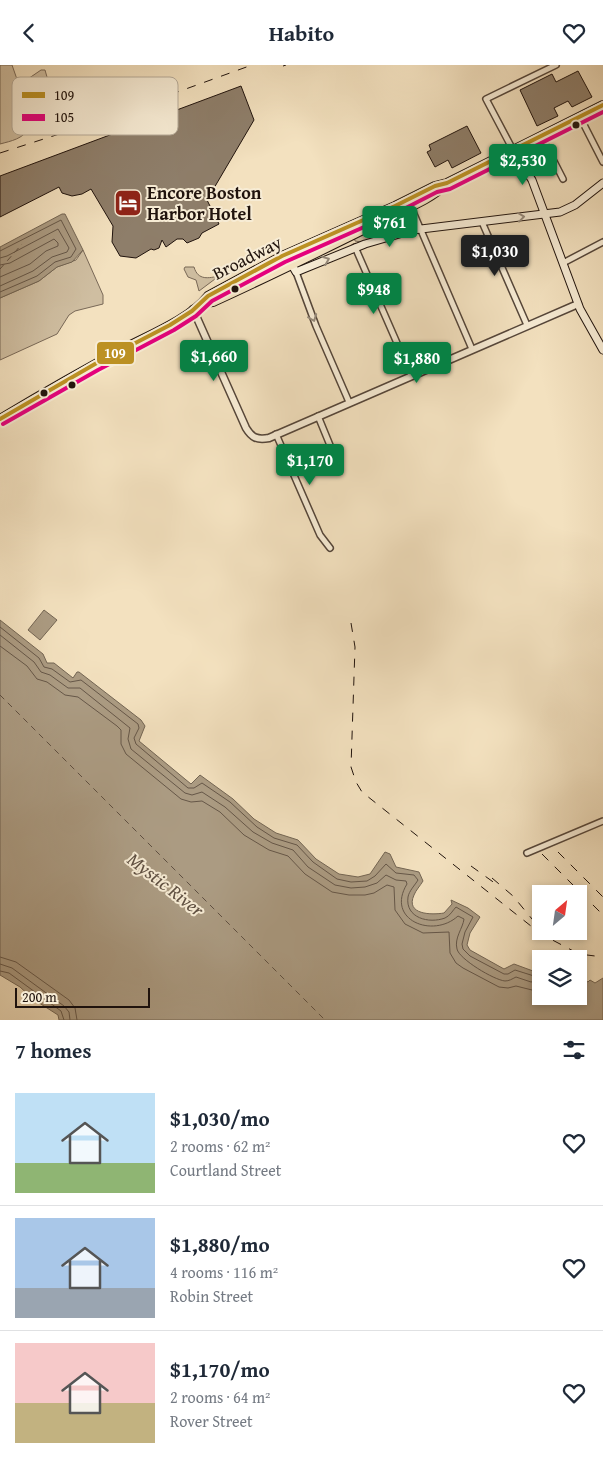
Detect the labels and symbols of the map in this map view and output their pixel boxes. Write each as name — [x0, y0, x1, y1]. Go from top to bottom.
legend — [12, 77, 178, 135]
text: 109 — [54, 85, 74, 105]
text: 105 — [54, 107, 74, 127]
unlabelled marker — [571, 120, 581, 130]
pin: $2,530 — [482, 143, 564, 186]
place label: Encore Boston Harbor Hotel — [147, 179, 262, 227]
hotel icon: Encore Boston Harbor Hotel — [113, 188, 143, 218]
pin: $761 — [360, 205, 420, 248]
one-way arrow — [517, 212, 525, 223]
street label: Broadway — [207, 229, 286, 287]
pin: $1,030 — [454, 235, 536, 277]
one-way arrow — [321, 255, 330, 266]
pin: $948 — [344, 273, 404, 315]
unlabelled marker — [230, 284, 240, 294]
one-way arrow — [307, 313, 317, 321]
pin: $1,660 — [173, 339, 255, 382]
line badge: 109 — [96, 341, 135, 365]
pin: $1,880 — [376, 341, 458, 384]
text: 109 — [104, 343, 126, 363]
unlabelled marker — [67, 380, 77, 390]
unlabelled marker — [39, 388, 49, 398]
pin: $1,170 — [269, 443, 351, 486]
water label: Mystic River — [122, 845, 211, 923]
north arrow — [532, 885, 588, 940]
scale bar — [15, 985, 150, 1008]

